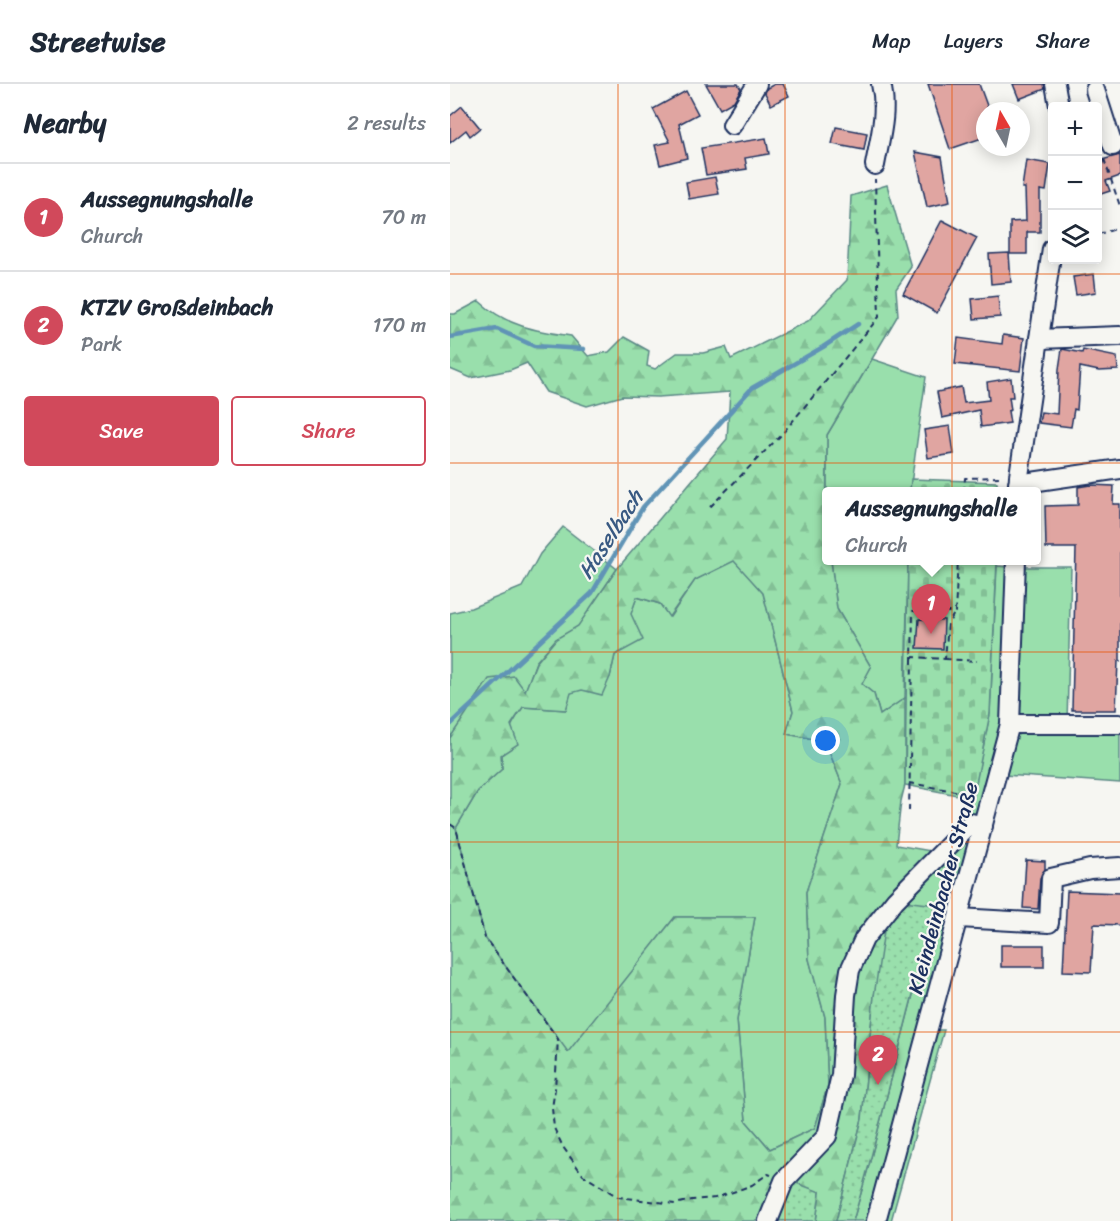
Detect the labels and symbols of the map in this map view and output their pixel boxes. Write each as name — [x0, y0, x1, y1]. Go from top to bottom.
north arrow — [976, 102, 1030, 156]
water label: Haselbach — [567, 480, 655, 587]
pin: 1 — [912, 584, 950, 634]
your location — [811, 726, 840, 755]
street label: Kleindeinbacher Straße — [896, 777, 990, 998]
pin: 2 — [858, 1036, 898, 1085]

